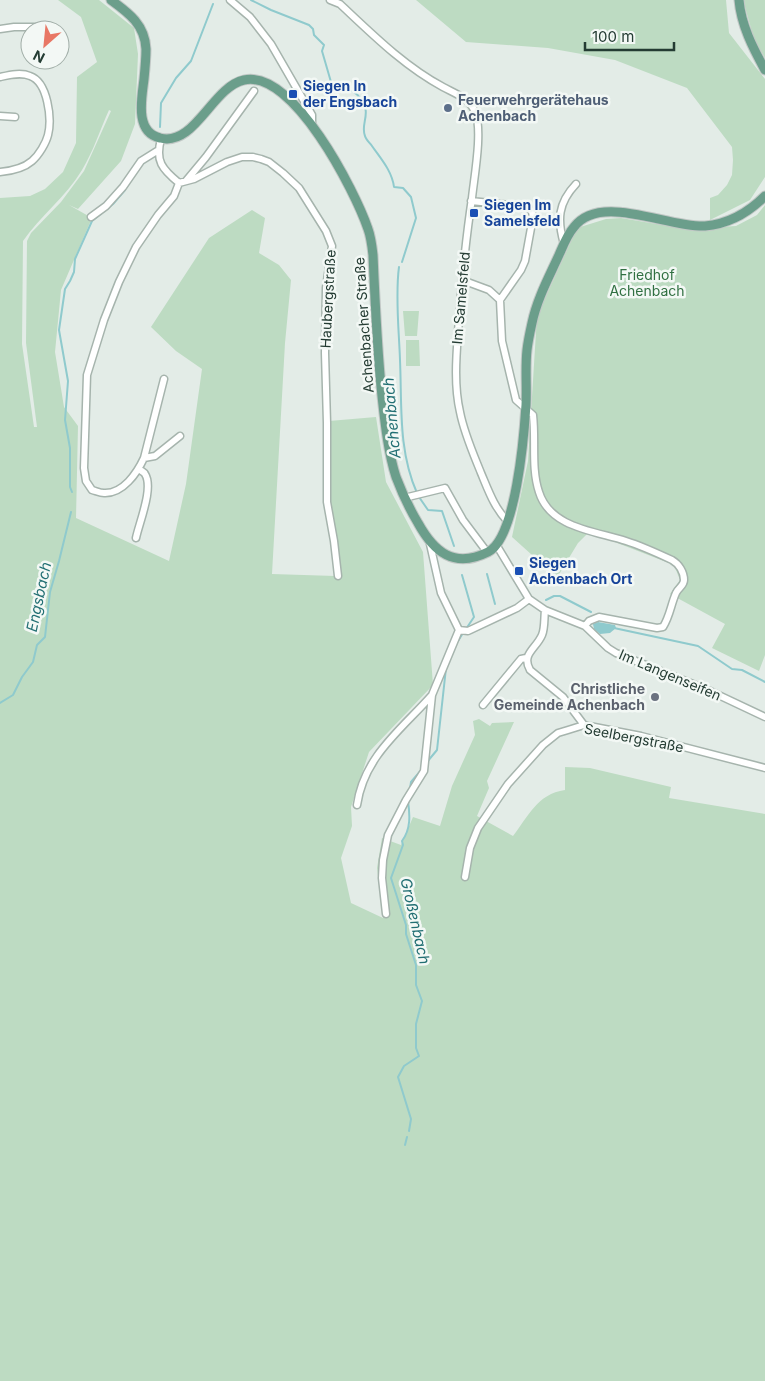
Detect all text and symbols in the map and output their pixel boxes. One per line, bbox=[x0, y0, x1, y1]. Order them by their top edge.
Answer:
north arrow bbox=[20, 20, 70, 70]
scale bar bbox=[585, 20, 674, 52]
text: 100 m bbox=[592, 27, 634, 46]
text: N bbox=[30, 47, 47, 67]
place label: Siegen In der Engsbach bbox=[303, 77, 397, 110]
marker: Siegen In der Engsbach bbox=[287, 88, 299, 100]
place label: Feuerwehrgerätehaus Achenbach bbox=[458, 91, 609, 124]
marker: Feuerwehrgerätehaus Achenbach bbox=[442, 102, 454, 114]
place label: Siegen Im Samelsfeld bbox=[484, 196, 560, 229]
marker: Siegen Im Samelsfeld bbox=[468, 207, 480, 219]
street label: Haubergstraße bbox=[316, 249, 339, 349]
street label: Im Samelsfeld bbox=[448, 251, 473, 345]
street label: Achenbacher Straße bbox=[350, 257, 377, 394]
park label: Friedhof Achenbach bbox=[609, 266, 685, 299]
water label: Achenbach bbox=[378, 377, 405, 460]
place label: Siegen Achenbach Ort bbox=[529, 554, 632, 587]
water label: Engsbach bbox=[22, 560, 55, 634]
marker: Siegen Achenbach Ort bbox=[513, 565, 525, 577]
street label: Im Langenseifen bbox=[617, 645, 724, 704]
place label: Christliche Gemeinde Achenbach bbox=[494, 680, 645, 713]
marker: Christliche Gemeinde Achenbach bbox=[649, 691, 661, 703]
street label: Seelbergstraße bbox=[583, 720, 685, 755]
water label: Großenbach bbox=[396, 876, 435, 966]

